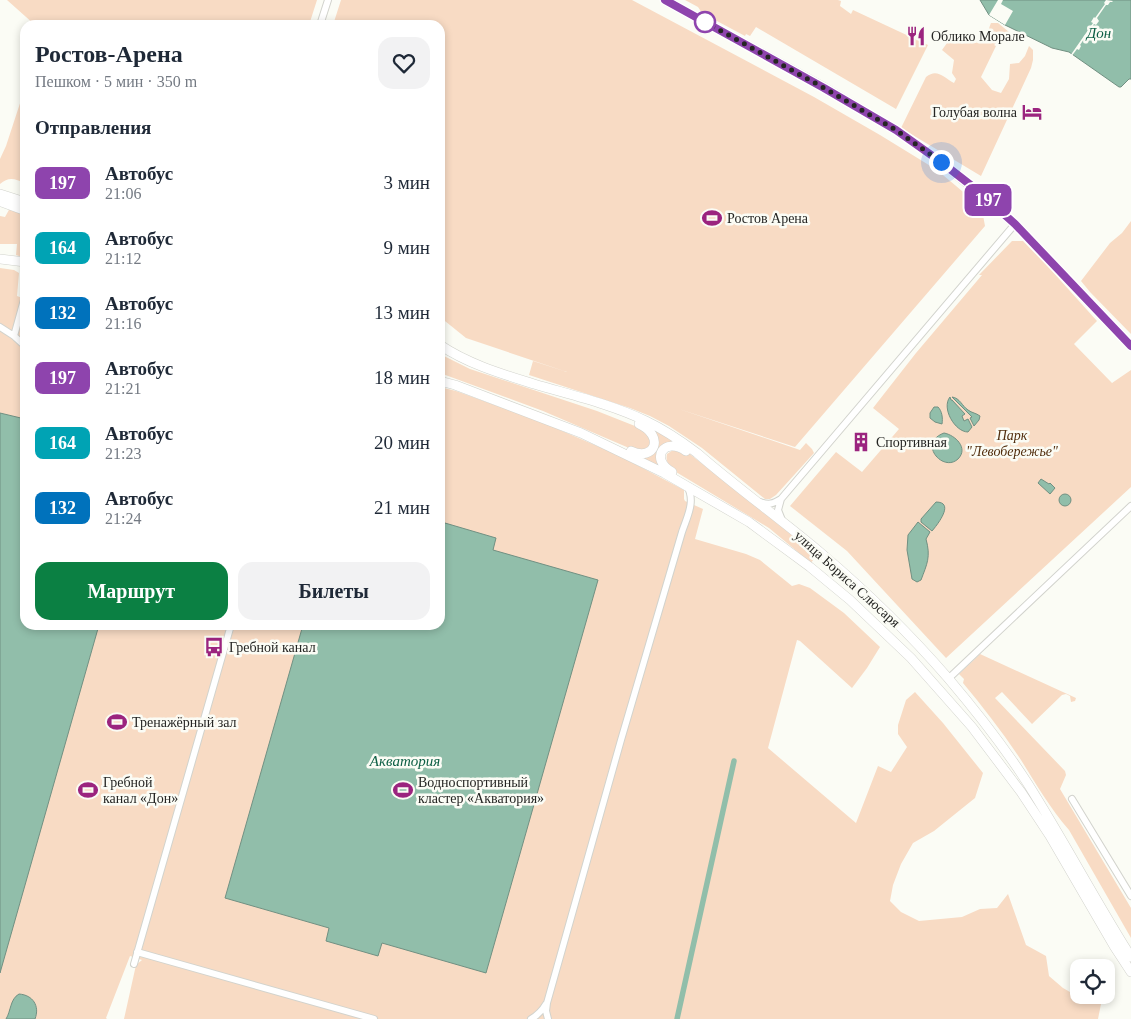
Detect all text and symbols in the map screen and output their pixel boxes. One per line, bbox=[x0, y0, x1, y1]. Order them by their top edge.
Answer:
unlabelled marker bbox=[694, 11, 716, 33]
restaurant icon: Облико Морале bbox=[905, 25, 927, 47]
water label: Дон bbox=[1085, 25, 1111, 41]
place label: Облико Морале bbox=[931, 29, 1025, 44]
button: heart bbox=[378, 37, 430, 89]
text: Ростов-Арена bbox=[35, 41, 183, 67]
text: Пешком · 5 мин · 350 m bbox=[35, 73, 197, 90]
hotel icon: Голубая волна bbox=[1021, 101, 1043, 123]
place label: Голубая волна bbox=[932, 105, 1018, 120]
text: Отправления bbox=[35, 117, 151, 138]
your location bbox=[929, 150, 954, 175]
text: Автобус bbox=[105, 163, 173, 184]
text: 3 мин bbox=[383, 172, 430, 193]
text: 197 bbox=[49, 173, 76, 193]
line badge: 197 bbox=[959, 184, 1017, 216]
text: 21:06 bbox=[105, 185, 141, 202]
text: 197 bbox=[975, 190, 1002, 210]
sports icon: Ростов Арена bbox=[701, 207, 723, 229]
place label: Ростов Арена bbox=[727, 211, 809, 226]
text: Автобус bbox=[105, 228, 173, 249]
text: 9 мин bbox=[383, 237, 430, 258]
text: 164 bbox=[49, 238, 76, 258]
text: 21:12 bbox=[105, 250, 141, 267]
text: Автобус bbox=[105, 293, 173, 314]
text: 13 мин bbox=[374, 302, 430, 323]
text: 132 bbox=[49, 303, 76, 323]
text: 21:16 bbox=[105, 315, 141, 332]
text: Автобус bbox=[105, 358, 173, 379]
text: 18 мин bbox=[374, 367, 430, 388]
text: 197 bbox=[49, 368, 76, 388]
text: 21:21 bbox=[105, 380, 141, 397]
text: Автобус bbox=[105, 423, 173, 444]
park label: Парк "Левобережье" bbox=[966, 428, 1058, 459]
building icon: Спортивная bbox=[850, 431, 872, 453]
text: 20 мин bbox=[374, 432, 430, 453]
text: 164 bbox=[49, 433, 76, 453]
place label: Спортивная bbox=[876, 435, 948, 450]
text: 21:23 bbox=[105, 445, 141, 462]
text: Автобус bbox=[105, 488, 173, 509]
text: 21 мин bbox=[374, 497, 430, 518]
text: 132 bbox=[49, 498, 76, 518]
text: 21:24 bbox=[105, 510, 141, 527]
street label: улица Бориса Слюсаря bbox=[791, 528, 903, 631]
button: Маршрут bbox=[35, 562, 228, 620]
button: Билеты bbox=[238, 562, 430, 620]
bus stop icon: Гребной канал bbox=[203, 636, 225, 658]
place label: Гребной канал bbox=[229, 640, 316, 655]
sports icon: Тренажёрный зал bbox=[106, 711, 128, 733]
place label: Тренажёрный зал bbox=[132, 715, 237, 730]
water label: Акватория bbox=[369, 753, 440, 769]
place label: Гребной канал «Дон» bbox=[103, 775, 178, 806]
place label: Водноспортивный кластер «Акватория» bbox=[418, 775, 544, 806]
sports icon: Гребной канал «Дон» bbox=[77, 779, 99, 801]
sports icon: Водноспортивный кластер «Акватория» bbox=[392, 779, 414, 801]
map controls bbox=[1070, 959, 1115, 1004]
button: locate bbox=[1070, 959, 1115, 1004]

